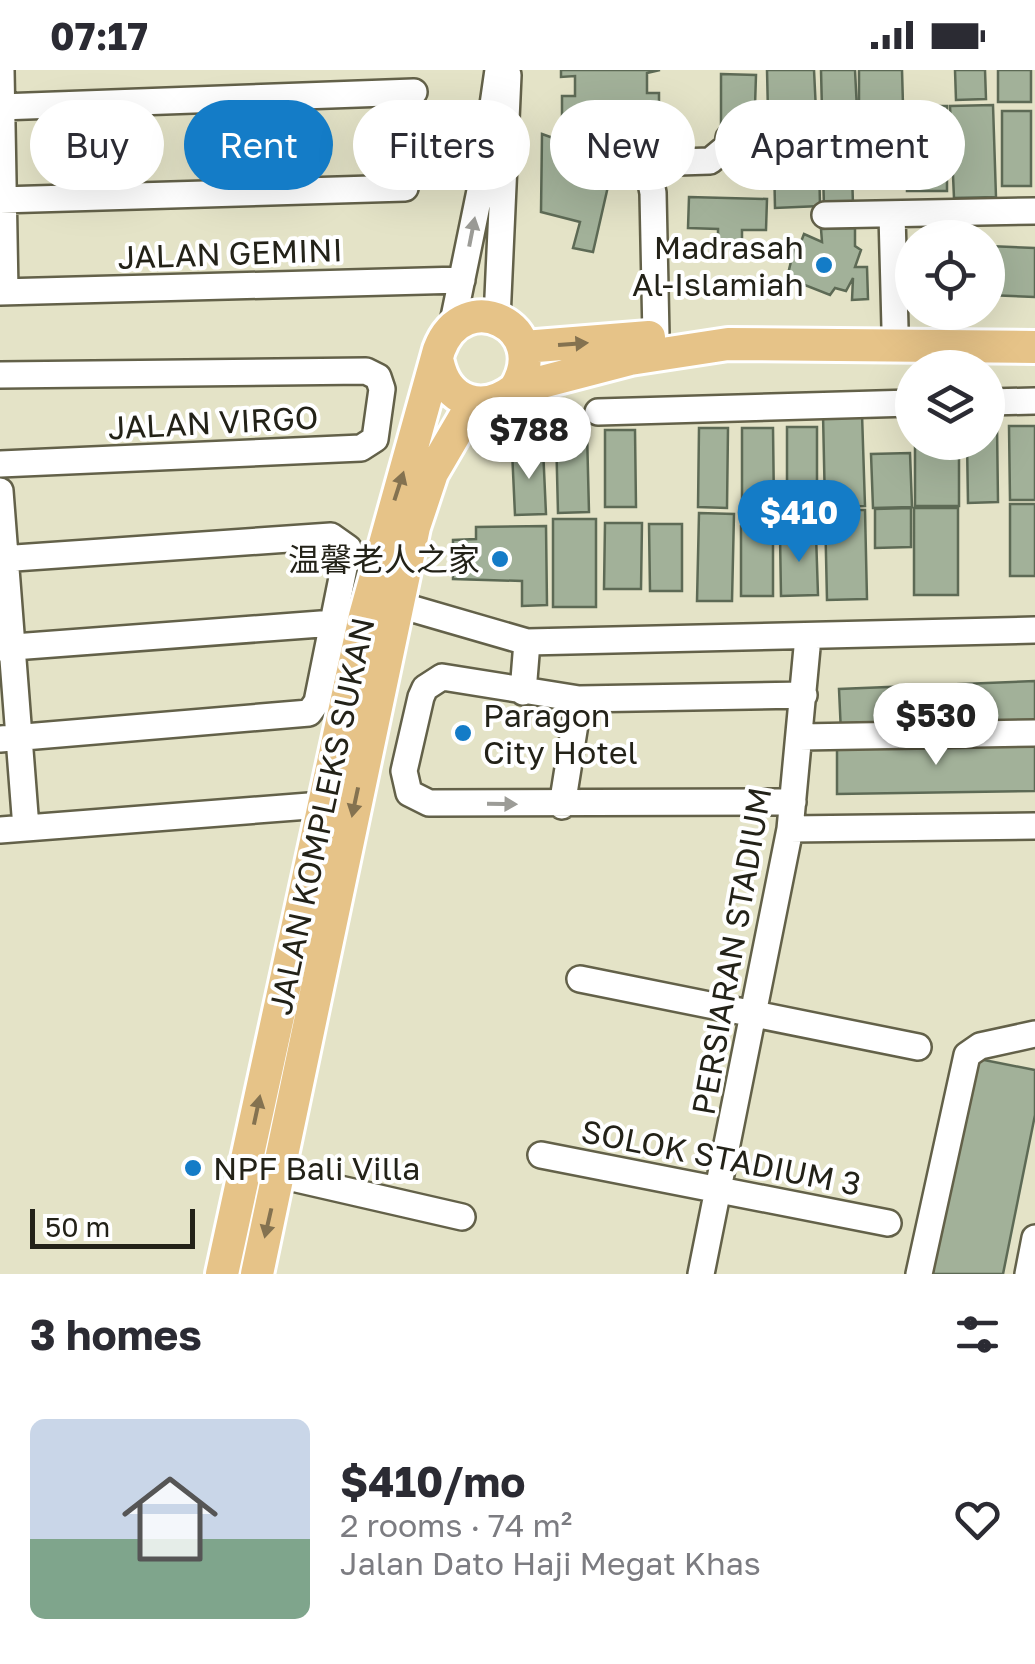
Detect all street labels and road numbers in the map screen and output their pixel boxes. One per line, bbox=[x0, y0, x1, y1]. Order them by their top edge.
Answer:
street label: JALAN GEMINI bbox=[117, 230, 343, 276]
street label: JALAN VIRGO bbox=[107, 398, 319, 446]
street label: JALAN KOMPLEKS SUKAN bbox=[260, 614, 382, 1018]
street label: PERSIARAN STADIUM bbox=[683, 784, 779, 1118]
street label: SOLOK STADIUM 3 bbox=[578, 1111, 864, 1203]

